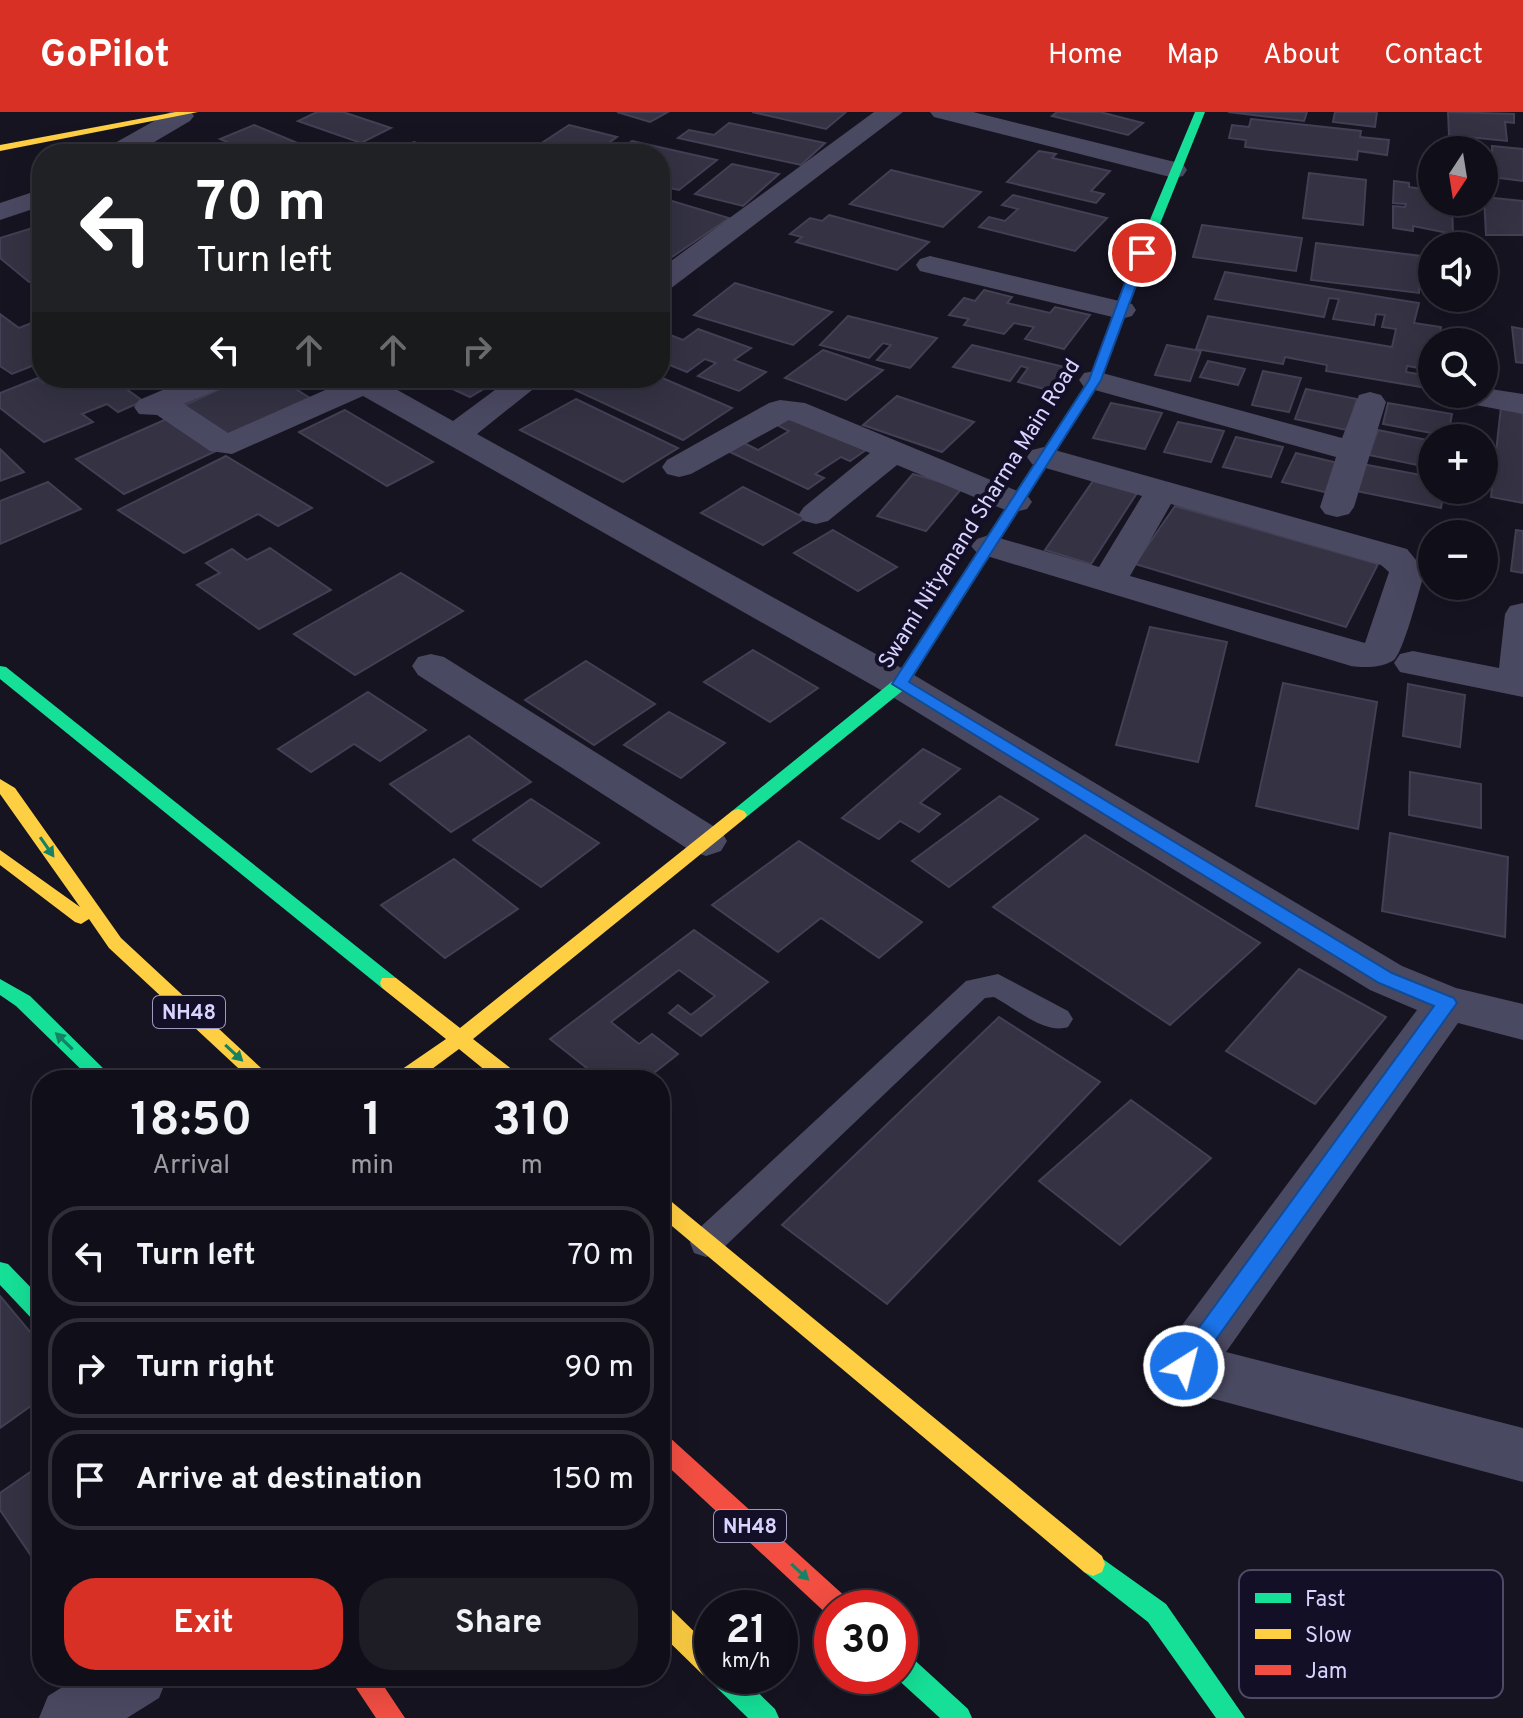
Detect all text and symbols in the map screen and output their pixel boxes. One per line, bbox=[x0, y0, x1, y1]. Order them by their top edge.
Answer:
text: GoPilot bbox=[40, 32, 170, 81]
text: Home bbox=[1048, 38, 1122, 74]
text: Map bbox=[1166, 38, 1219, 74]
text: About bbox=[1263, 38, 1340, 74]
text: Contact bbox=[1384, 38, 1483, 74]
north arrow bbox=[1418, 136, 1498, 216]
map controls bbox=[1418, 136, 1498, 600]
text: 70 m bbox=[196, 170, 326, 240]
icon: left bbox=[64, 176, 168, 280]
pin bbox=[1108, 219, 1176, 287]
icon: arrive bbox=[1120, 231, 1164, 275]
button: sound bbox=[1418, 232, 1498, 312]
text: Turn left bbox=[196, 239, 333, 285]
icon: left bbox=[203, 328, 247, 372]
icon: ahead bbox=[287, 328, 331, 372]
icon: ahead bbox=[371, 328, 415, 372]
icon: right bbox=[455, 328, 499, 372]
button: search bbox=[1418, 328, 1498, 408]
street label: Swami Nityanand Sharma Main Road bbox=[873, 354, 1087, 674]
button: + bbox=[1418, 424, 1498, 504]
button: − bbox=[1418, 520, 1498, 600]
one-way arrow bbox=[39, 836, 54, 857]
road number: NH48 bbox=[153, 996, 225, 1028]
one-way arrow bbox=[55, 1032, 74, 1050]
one-way arrow bbox=[224, 1043, 243, 1061]
text: 18:50 bbox=[130, 1092, 252, 1152]
text: 1 bbox=[363, 1092, 382, 1152]
text: 310 bbox=[492, 1092, 572, 1152]
text: Arrival bbox=[153, 1150, 230, 1183]
text: min bbox=[351, 1150, 394, 1183]
text: m bbox=[521, 1150, 543, 1183]
icon: left bbox=[68, 1234, 112, 1278]
text: Turn left bbox=[136, 1238, 256, 1275]
text: 70 m bbox=[568, 1238, 634, 1275]
position arrow bbox=[1142, 1324, 1226, 1408]
icon: right bbox=[68, 1346, 112, 1390]
text: Turn right bbox=[136, 1350, 274, 1387]
text: 90 m bbox=[565, 1350, 634, 1387]
icon: arrive bbox=[68, 1458, 112, 1502]
text: Arrive at destination bbox=[136, 1462, 422, 1499]
text: 150 m bbox=[553, 1462, 634, 1499]
road number: NH48 bbox=[714, 1510, 786, 1542]
one-way arrow bbox=[790, 1563, 810, 1581]
legend bbox=[1239, 1570, 1503, 1698]
button: Exit bbox=[64, 1578, 343, 1670]
button: Share bbox=[359, 1578, 638, 1670]
text: Fast bbox=[1305, 1587, 1346, 1614]
speed limit sign: 30 bbox=[814, 1590, 918, 1694]
text: 21 bbox=[726, 1607, 766, 1657]
text: Slow bbox=[1305, 1623, 1352, 1650]
text: km/h bbox=[722, 1649, 770, 1675]
text: Jam bbox=[1305, 1659, 1348, 1686]

